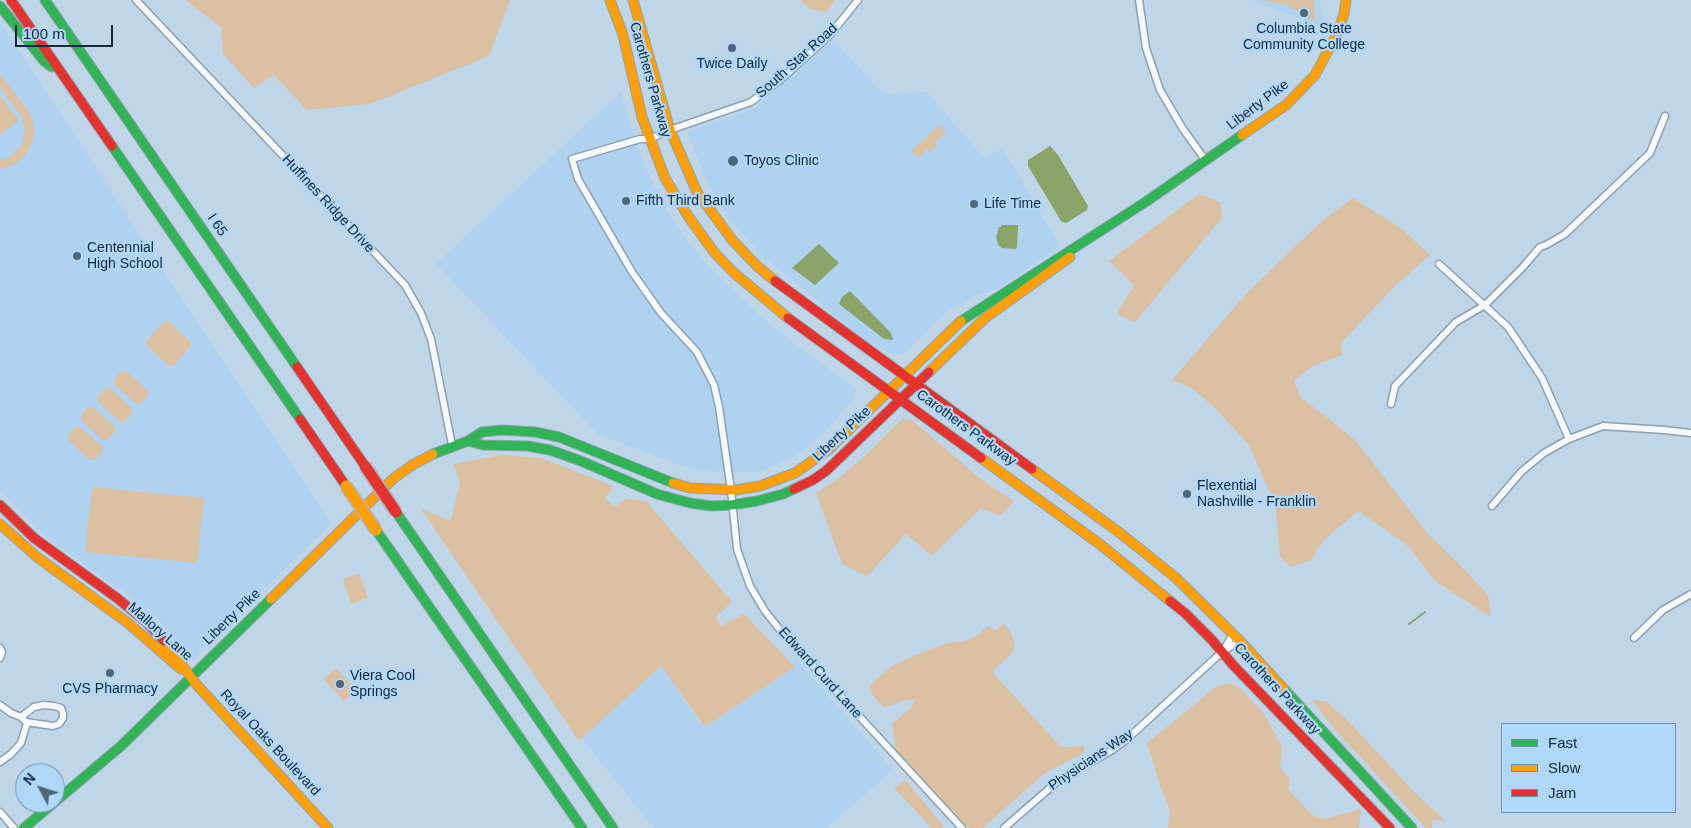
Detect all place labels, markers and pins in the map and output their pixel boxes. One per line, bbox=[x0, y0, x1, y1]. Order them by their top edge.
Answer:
marker: Columbia State Community College bbox=[1298, 7, 1310, 19]
place label: Columbia State Community College bbox=[1243, 21, 1365, 54]
marker: Twice Daily bbox=[726, 42, 738, 54]
place label: Twice Daily bbox=[697, 56, 767, 72]
place label: Toyos Clinic bbox=[744, 153, 819, 169]
marker: Toyos Clinic bbox=[726, 154, 740, 168]
place label: Fifth Third Bank bbox=[636, 193, 735, 209]
marker: Fifth Third Bank bbox=[620, 195, 632, 207]
place label: Life Time bbox=[984, 196, 1041, 212]
marker: Life Time bbox=[968, 198, 980, 210]
place label: Centennial High School bbox=[87, 240, 162, 272]
marker: Centennial High School bbox=[71, 250, 83, 262]
place label: Flexential Nashville - Franklin bbox=[1197, 478, 1316, 511]
marker: Flexential Nashville - Franklin bbox=[1181, 488, 1193, 500]
marker: CVS Pharmacy bbox=[104, 667, 116, 679]
place label: Viera Cool Springs bbox=[350, 668, 415, 700]
marker: Viera Cool Springs bbox=[334, 678, 346, 690]
place label: CVS Pharmacy bbox=[62, 681, 158, 697]

